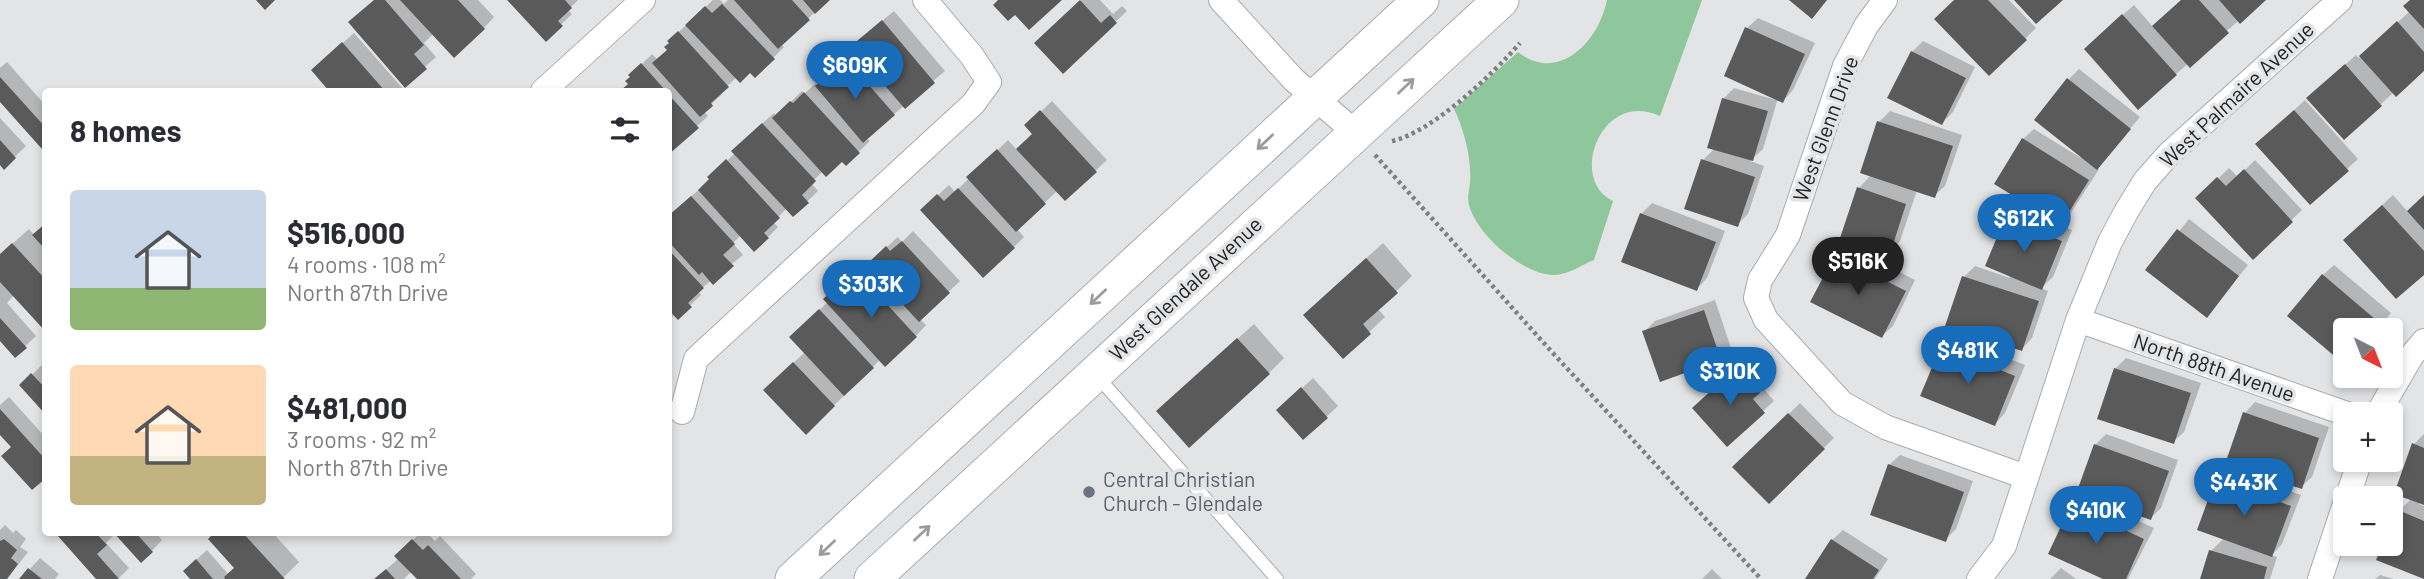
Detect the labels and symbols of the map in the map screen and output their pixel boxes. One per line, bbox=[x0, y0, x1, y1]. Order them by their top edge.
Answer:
street label: West Palmaire Avenue bbox=[2154, 16, 2318, 172]
pin: $609K bbox=[806, 42, 904, 101]
street label: West Glenn Drive bbox=[1787, 52, 1862, 205]
one-way arrow bbox=[1397, 78, 1414, 95]
one-way arrow bbox=[1256, 134, 1274, 150]
pin: $612K bbox=[1975, 194, 2073, 254]
street label: West Glendale Avenue bbox=[1103, 211, 1266, 365]
pin: $516K bbox=[1809, 238, 1907, 297]
pin: $303K bbox=[822, 260, 920, 320]
one-way arrow bbox=[1090, 288, 1107, 305]
north arrow bbox=[2333, 318, 2403, 388]
pin: $481K bbox=[1919, 326, 2017, 386]
street label: North 88th Avenue bbox=[2131, 327, 2298, 406]
pin: $310K bbox=[1681, 348, 1779, 407]
pin: $443K bbox=[2195, 458, 2293, 518]
place label: Central Christian Church - Glendale bbox=[1103, 466, 1263, 515]
marker: Central Christian Church - Glendale bbox=[1081, 484, 1097, 500]
pin: $410K bbox=[2047, 486, 2145, 546]
one-way arrow bbox=[913, 524, 930, 541]
one-way arrow bbox=[818, 540, 836, 556]

